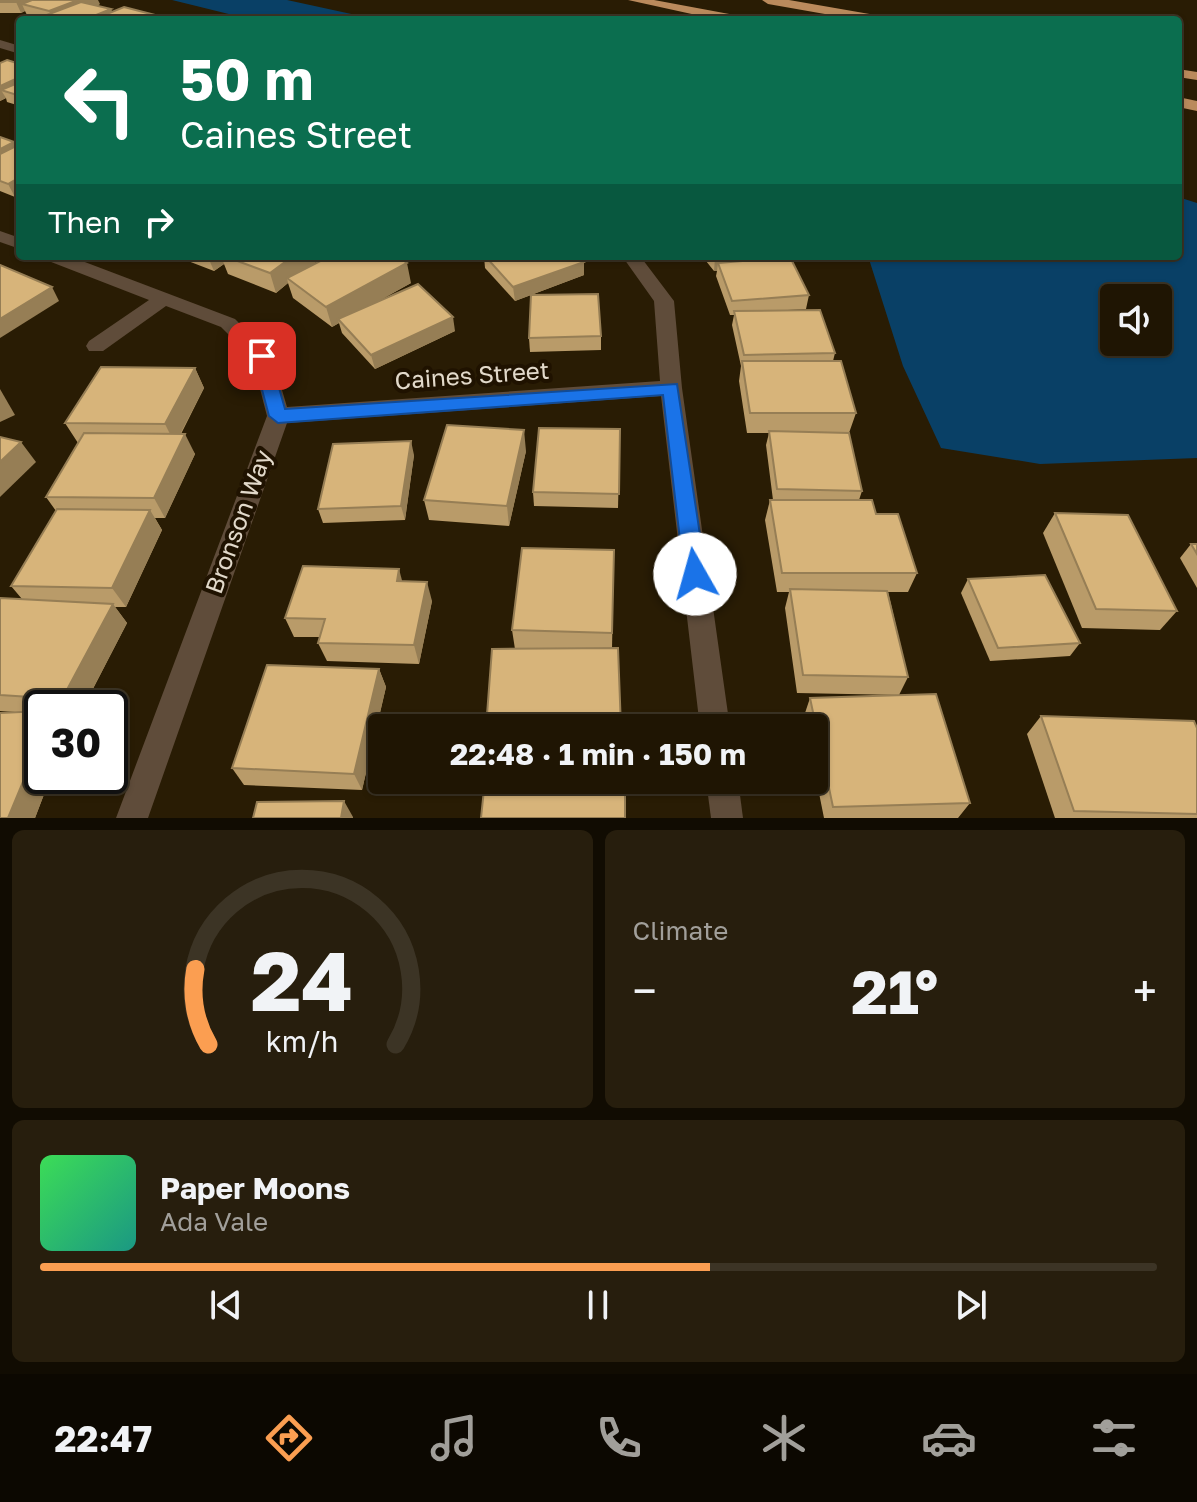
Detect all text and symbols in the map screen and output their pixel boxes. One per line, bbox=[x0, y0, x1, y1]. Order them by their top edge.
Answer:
text: 50 m bbox=[180, 45, 314, 112]
icon: left bbox=[48, 48, 152, 152]
text: Caines Street bbox=[180, 113, 412, 156]
icon: right bbox=[137, 200, 181, 244]
text: Then bbox=[48, 204, 121, 240]
map controls bbox=[1100, 284, 1172, 356]
button: sound bbox=[1100, 284, 1172, 356]
pin bbox=[228, 322, 296, 390]
icon: arrive bbox=[240, 334, 284, 378]
street label: Caines Street bbox=[394, 355, 550, 394]
street label: Bronson Way bbox=[198, 446, 277, 597]
position arrow bbox=[653, 532, 737, 616]
speed limit sign: 30 bbox=[24, 690, 128, 794]
text: 22:48 · 1 min · 150 m bbox=[450, 736, 746, 772]
text: Climate bbox=[633, 915, 728, 946]
text: 24 bbox=[251, 929, 354, 1029]
text: 21° bbox=[851, 955, 938, 1027]
text: − bbox=[633, 964, 657, 1017]
text: + bbox=[1133, 964, 1157, 1017]
text: km/h bbox=[266, 1024, 339, 1058]
text: Paper Moons bbox=[160, 1170, 350, 1206]
text: Ada Vale bbox=[160, 1206, 268, 1237]
icon: previous bbox=[204, 1283, 248, 1327]
icon: pause bbox=[576, 1283, 620, 1327]
icon: next bbox=[949, 1283, 993, 1327]
icon: directions bbox=[261, 1410, 317, 1466]
icon: music bbox=[426, 1410, 482, 1466]
icon: phone bbox=[591, 1410, 647, 1466]
icon: climate bbox=[756, 1410, 812, 1466]
icon: car bbox=[921, 1410, 977, 1466]
icon: filters bbox=[1086, 1410, 1142, 1466]
text: 22:47 bbox=[55, 1417, 152, 1460]

